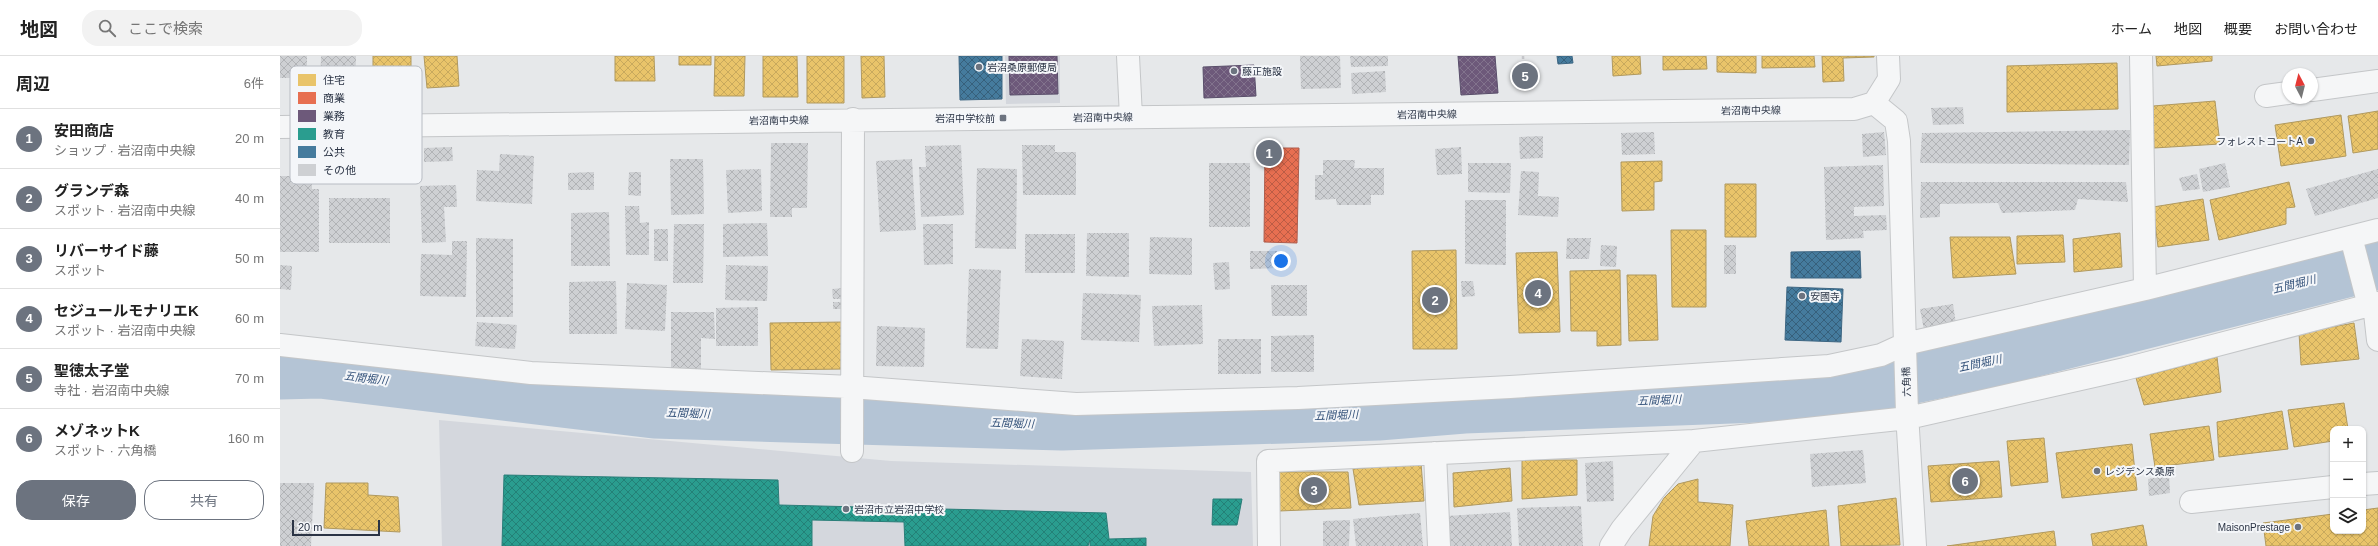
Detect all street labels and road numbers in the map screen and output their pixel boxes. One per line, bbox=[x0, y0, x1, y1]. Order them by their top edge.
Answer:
street label: 岩沼南中央線 bbox=[1721, 104, 1781, 117]
street label: 岩沼南中央線 bbox=[1397, 108, 1457, 121]
street label: 岩沼南中央線 bbox=[1073, 111, 1133, 124]
street label: 岩沼南中央線 bbox=[749, 114, 809, 127]
street label: 六角橋 bbox=[1900, 367, 1913, 397]

